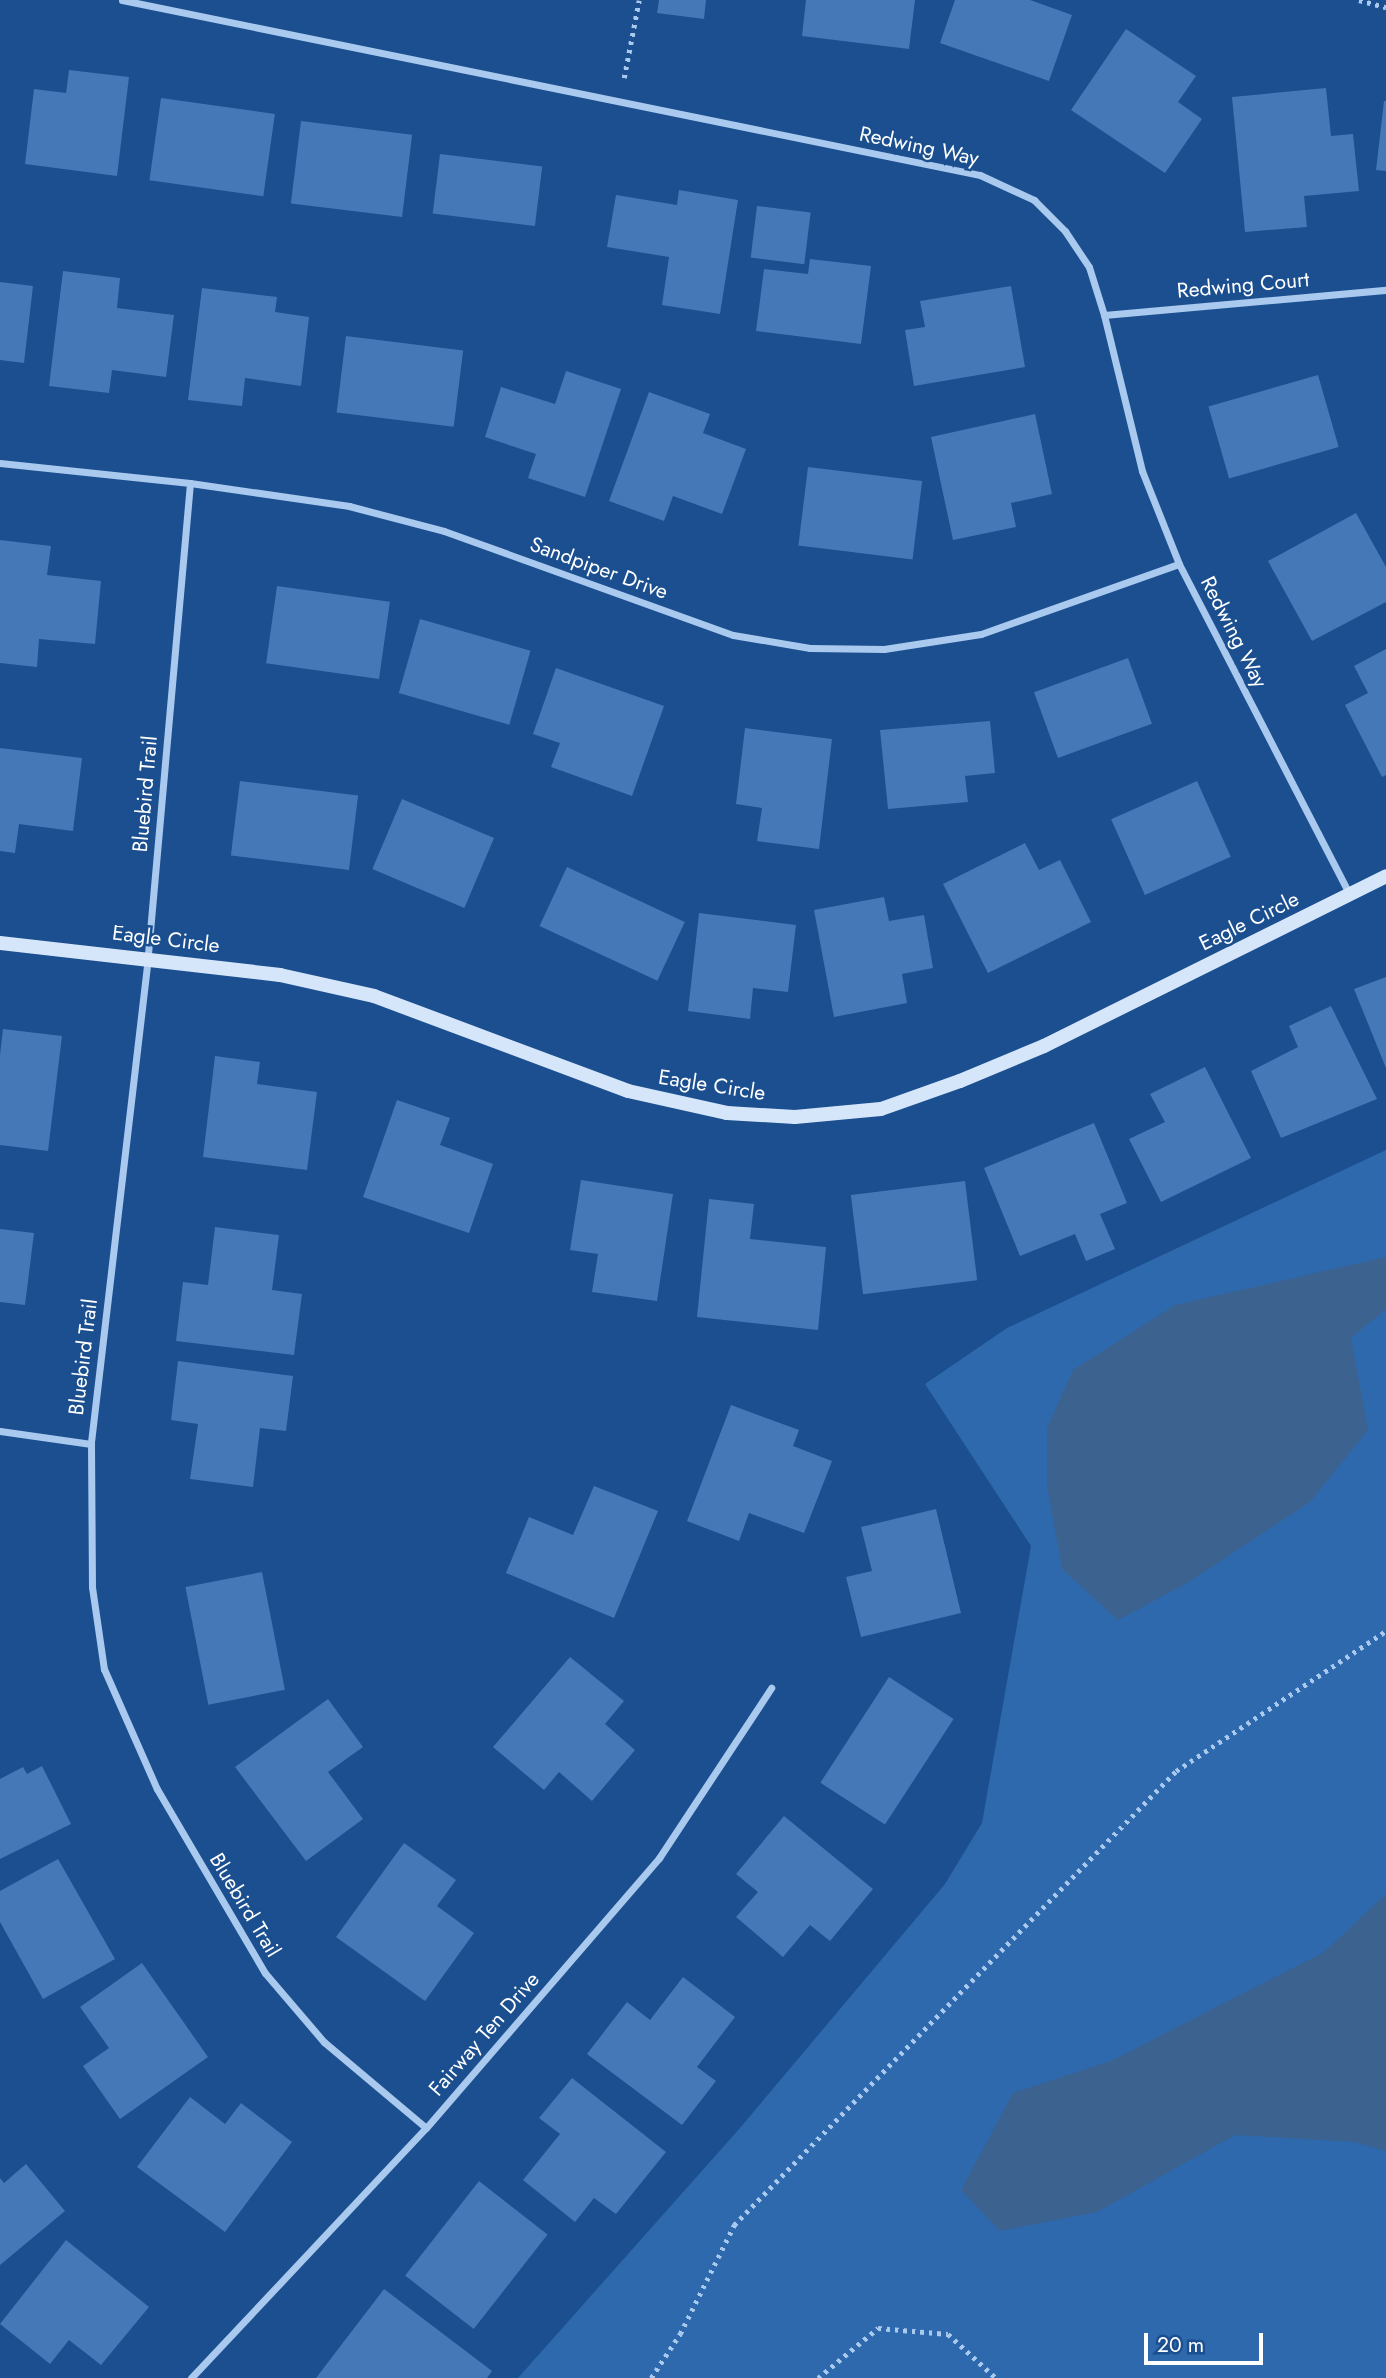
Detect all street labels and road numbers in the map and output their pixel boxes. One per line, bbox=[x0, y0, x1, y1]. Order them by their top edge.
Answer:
street label: Redwing Way bbox=[857, 121, 981, 171]
street label: Redwing Court bbox=[1176, 267, 1310, 303]
street label: Sandpiper Drive bbox=[527, 531, 671, 605]
street label: Redwing Way bbox=[1195, 572, 1273, 692]
street label: Bluebird Trail bbox=[127, 735, 163, 853]
street label: Eagle Circle bbox=[1195, 886, 1303, 956]
street label: Eagle Circle bbox=[111, 920, 221, 958]
street label: Eagle Circle bbox=[657, 1064, 767, 1106]
street label: Bluebird Trail bbox=[63, 1297, 103, 1417]
street label: Bluebird Trail bbox=[204, 1848, 286, 1962]
street label: Fairway Ten Drive bbox=[423, 1967, 545, 2101]

